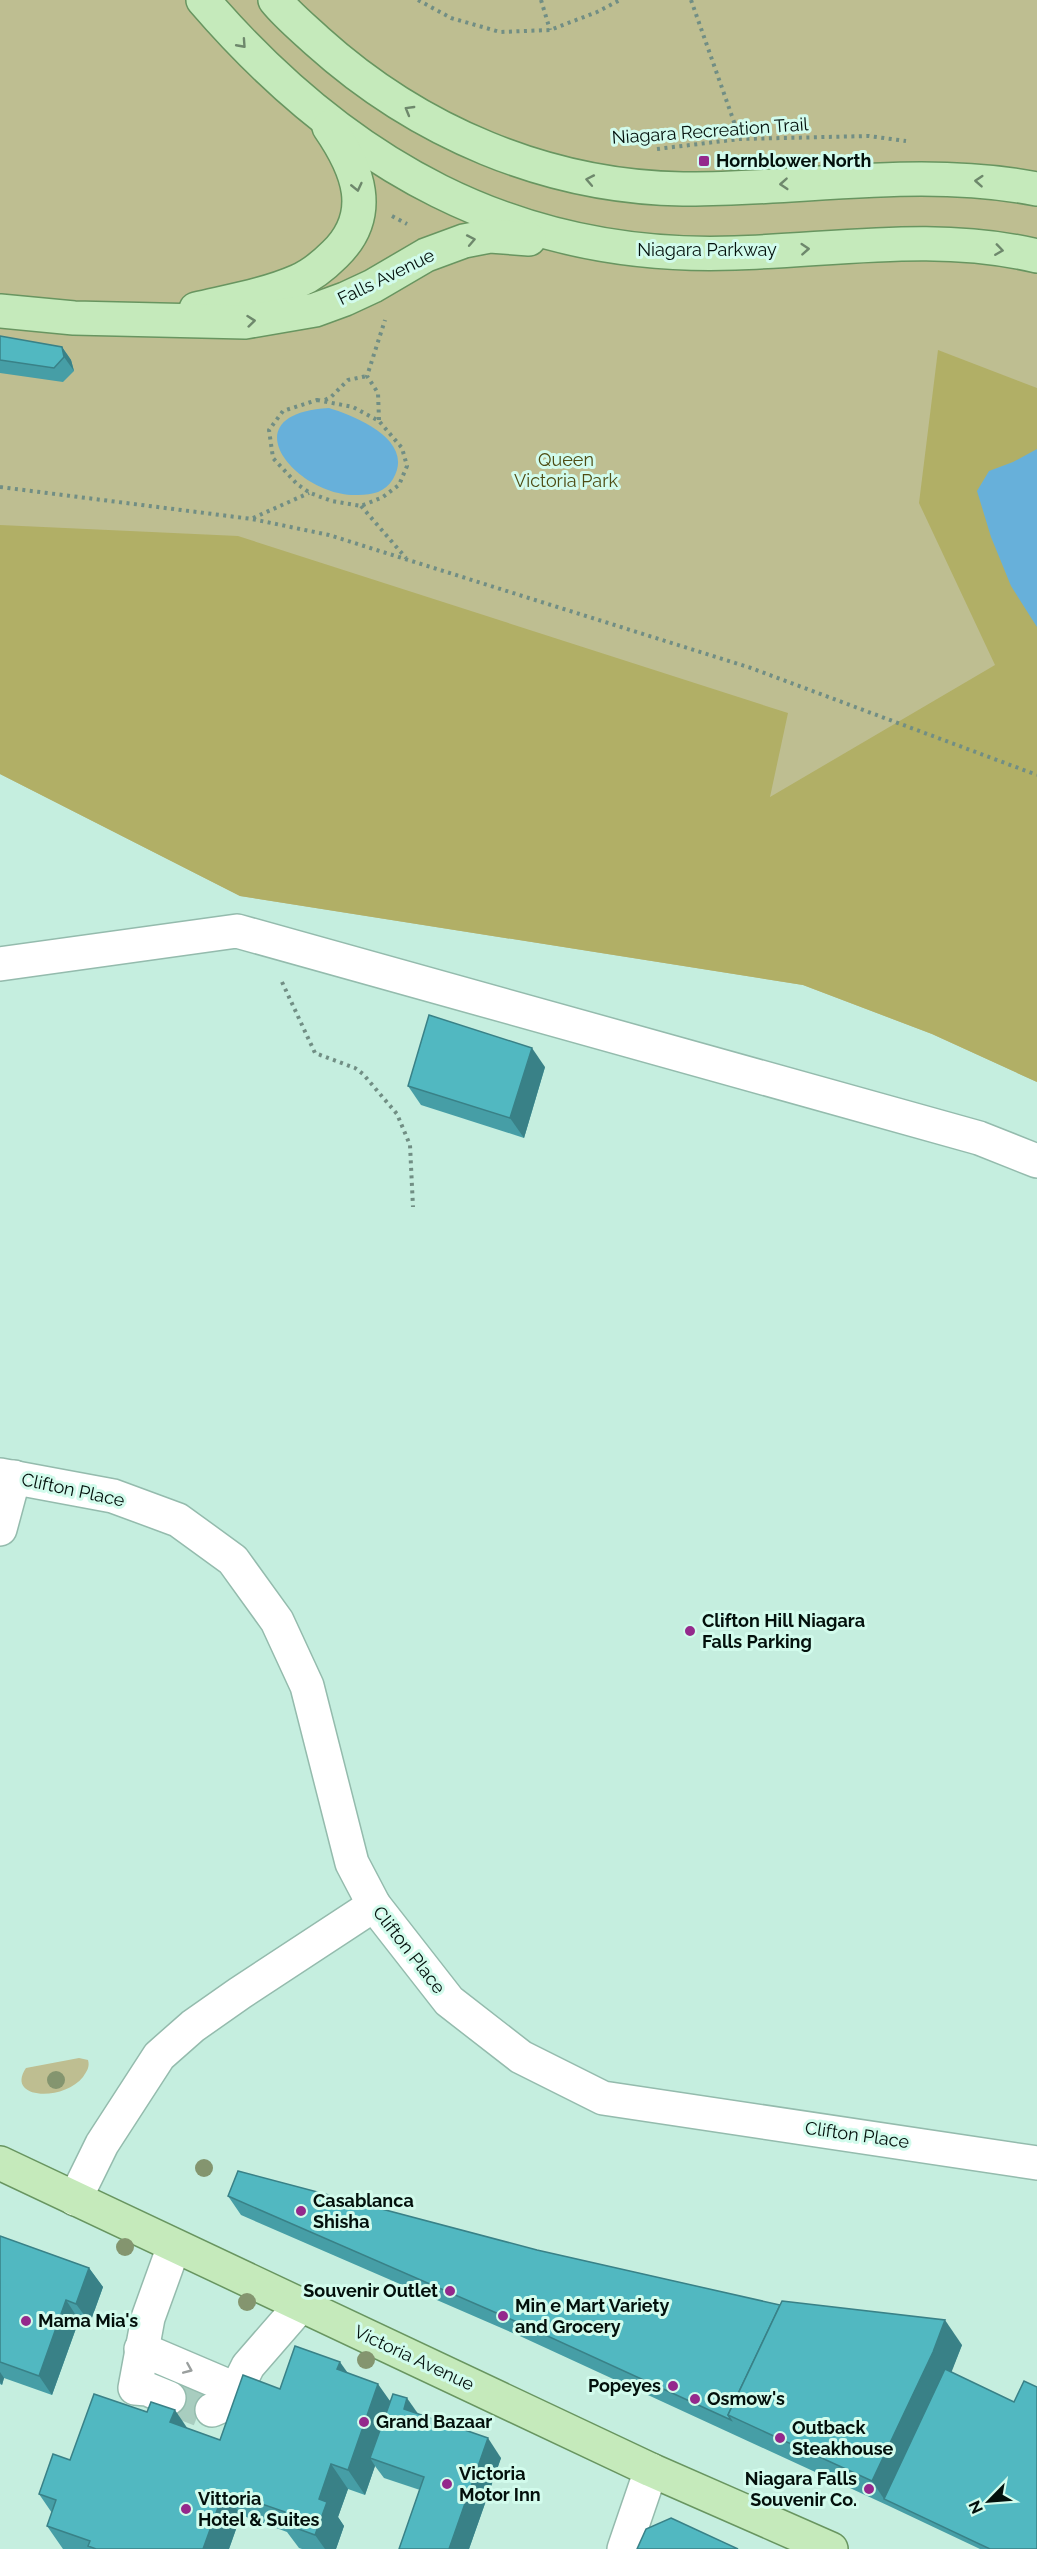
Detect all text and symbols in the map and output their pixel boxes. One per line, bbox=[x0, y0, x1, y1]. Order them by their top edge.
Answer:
one-way arrow bbox=[235, 37, 246, 48]
one-way arrow bbox=[405, 106, 415, 117]
street label: Niagara Recreation Trail bbox=[611, 113, 809, 148]
place label: Hornblower North bbox=[716, 150, 871, 171]
marker: Hornblower North bbox=[697, 154, 711, 168]
one-way arrow bbox=[585, 174, 595, 187]
one-way arrow bbox=[975, 175, 984, 188]
one-way arrow bbox=[780, 178, 789, 191]
one-way arrow bbox=[350, 182, 363, 192]
one-way arrow bbox=[466, 234, 476, 247]
street label: Niagara Parkway bbox=[637, 239, 777, 260]
one-way arrow bbox=[800, 242, 809, 255]
one-way arrow bbox=[995, 243, 1004, 255]
street label: Falls Avenue bbox=[334, 244, 438, 309]
one-way arrow bbox=[246, 315, 256, 328]
park label: Queen Victoria Park bbox=[514, 449, 618, 491]
street label: Clifton Place bbox=[20, 1468, 127, 1511]
place label: Clifton Hill Niagara Falls Parking bbox=[702, 1610, 865, 1652]
marker: Clifton Hill Niagara Falls Parking bbox=[683, 1624, 697, 1638]
street label: Clifton Place bbox=[369, 1902, 450, 1998]
street label: Clifton Place bbox=[804, 2117, 911, 2152]
place label: Casablanca Shisha bbox=[313, 2190, 414, 2232]
marker: Casablanca Shisha bbox=[294, 2204, 308, 2218]
place label: Souvenir Outlet bbox=[303, 2280, 438, 2301]
marker: Souvenir Outlet bbox=[443, 2284, 457, 2298]
place label: Min e Mart Variety and Grocery bbox=[515, 2295, 669, 2337]
marker: Min e Mart Variety and Grocery bbox=[496, 2309, 510, 2323]
place label: Mama Mia's bbox=[38, 2310, 138, 2331]
marker: Mama Mia's bbox=[19, 2314, 33, 2328]
street label: Victoria Avenue bbox=[351, 2321, 478, 2395]
one-way arrow bbox=[182, 2362, 193, 2374]
place label: Popeyes bbox=[588, 2375, 661, 2396]
marker: Popeyes bbox=[666, 2379, 680, 2393]
place label: Osmow's bbox=[707, 2388, 785, 2409]
marker: Osmow's bbox=[688, 2392, 702, 2406]
place label: Grand Bazaar bbox=[376, 2411, 492, 2432]
marker: Grand Bazaar bbox=[357, 2415, 371, 2429]
place label: Outback Steakhouse bbox=[792, 2417, 894, 2459]
marker: Outback Steakhouse bbox=[773, 2431, 787, 2445]
place label: Victoria Motor Inn bbox=[459, 2463, 541, 2505]
place label: Niagara Falls Souvenir Co. bbox=[745, 2468, 857, 2510]
north arrow bbox=[959, 2471, 1019, 2531]
marker: Victoria Motor Inn bbox=[440, 2477, 454, 2491]
marker: Niagara Falls Souvenir Co. bbox=[862, 2482, 876, 2496]
place label: Vittoria Hotel & Suites bbox=[198, 2488, 320, 2530]
text: N bbox=[965, 2498, 987, 2517]
marker: Vittoria Hotel & Suites bbox=[179, 2502, 193, 2516]

